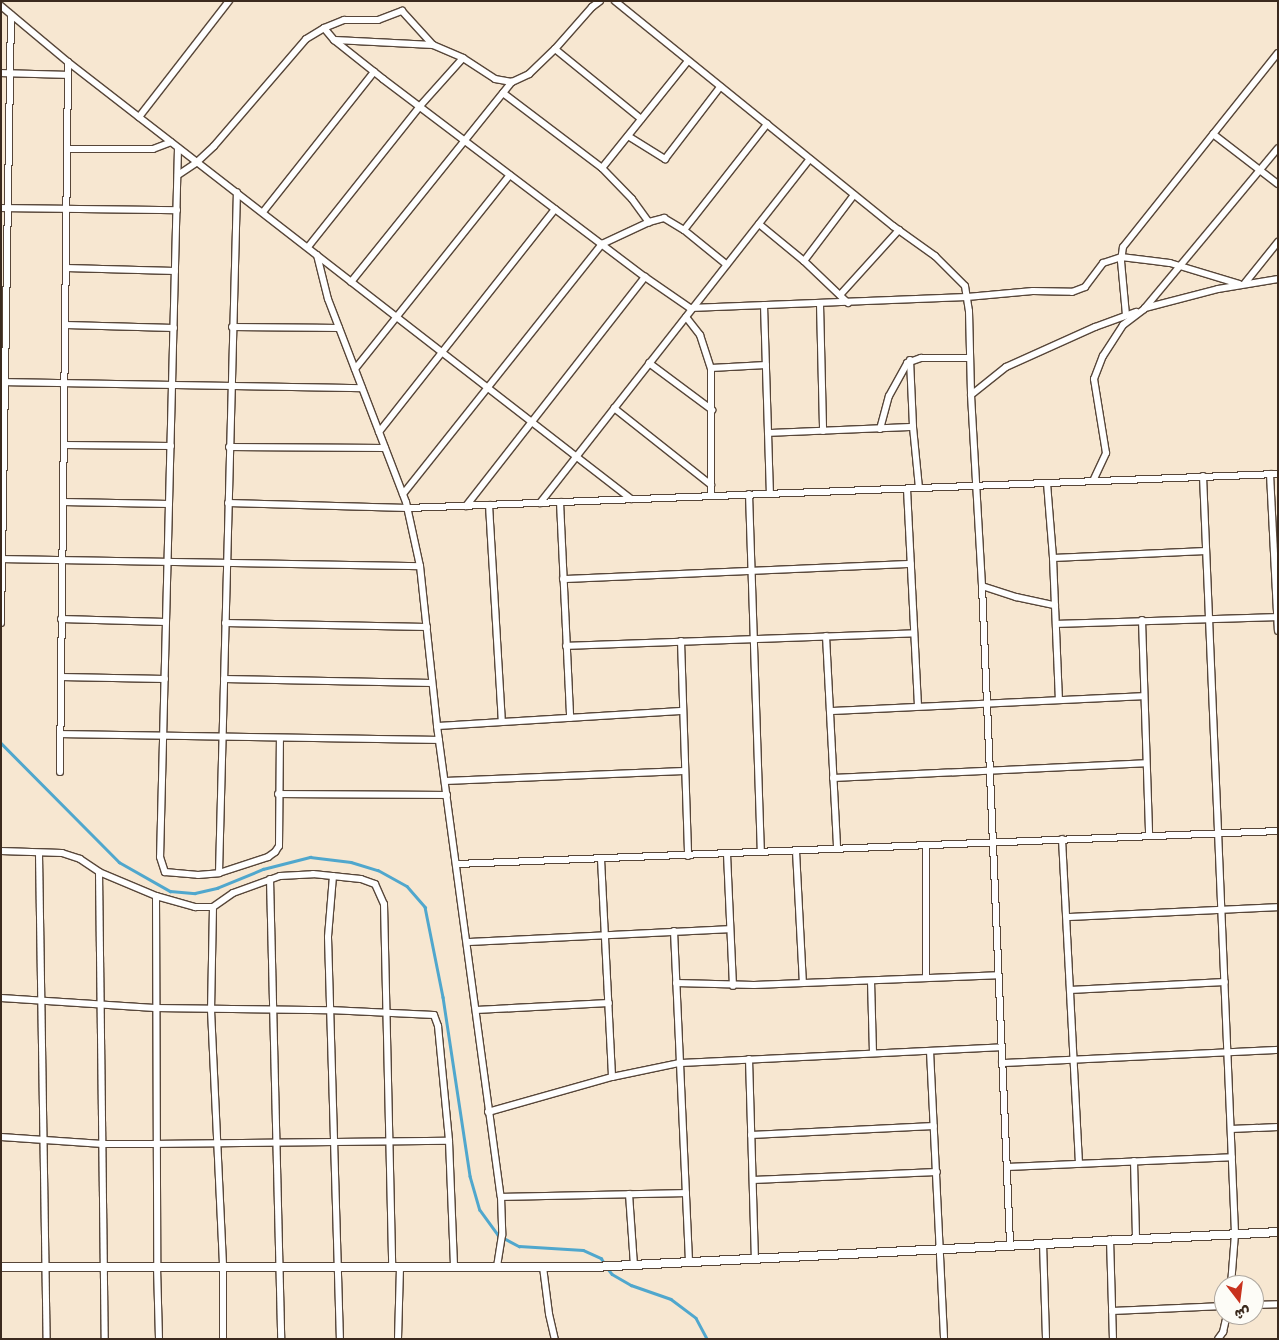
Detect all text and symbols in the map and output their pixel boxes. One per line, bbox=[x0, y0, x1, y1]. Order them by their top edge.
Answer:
north arrow bbox=[1214, 1275, 1264, 1325]
text: ش bbox=[1233, 1303, 1252, 1324]

